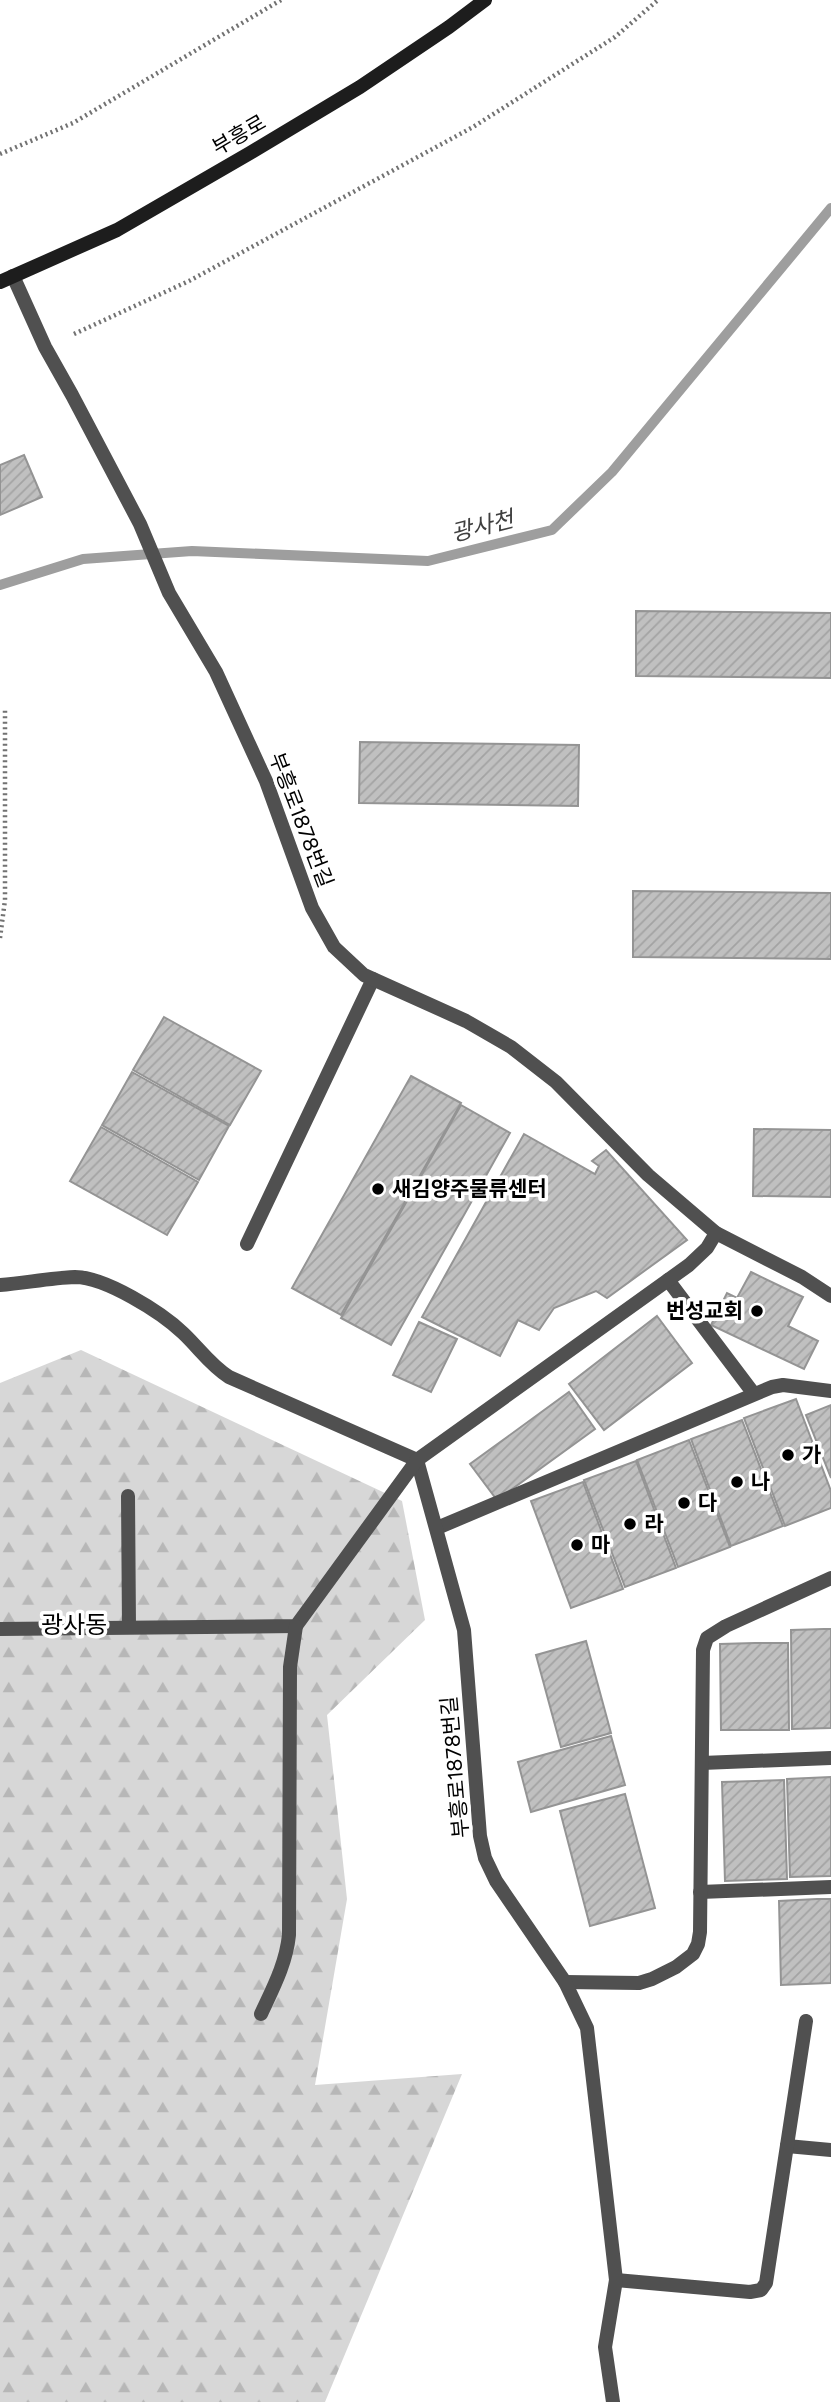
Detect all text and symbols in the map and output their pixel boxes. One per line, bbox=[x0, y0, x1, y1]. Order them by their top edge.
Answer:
street label: 부흥로 bbox=[207, 109, 270, 160]
water label: 광사천 bbox=[448, 504, 519, 547]
street label: 부흥로1878번길 bbox=[264, 749, 339, 891]
place label: 새김양주물류센터 bbox=[392, 1176, 547, 1201]
marker: 새김양주물류센터 bbox=[370, 1181, 386, 1197]
place label: 번성교회 bbox=[666, 1298, 743, 1323]
marker: 번성교회 bbox=[749, 1303, 765, 1319]
place label: 가 bbox=[802, 1442, 821, 1467]
marker: 가 bbox=[780, 1447, 796, 1463]
place label: 나 bbox=[751, 1469, 770, 1494]
marker: 나 bbox=[729, 1474, 745, 1490]
place label: 다 bbox=[698, 1490, 717, 1515]
marker: 다 bbox=[676, 1495, 692, 1511]
place label: 라 bbox=[644, 1511, 664, 1536]
marker: 라 bbox=[622, 1516, 638, 1532]
place label: 마 bbox=[591, 1532, 610, 1557]
marker: 마 bbox=[569, 1537, 585, 1553]
district label: 광사동 bbox=[41, 1610, 107, 1639]
street label: 부흥로1878번길 bbox=[436, 1695, 473, 1839]

